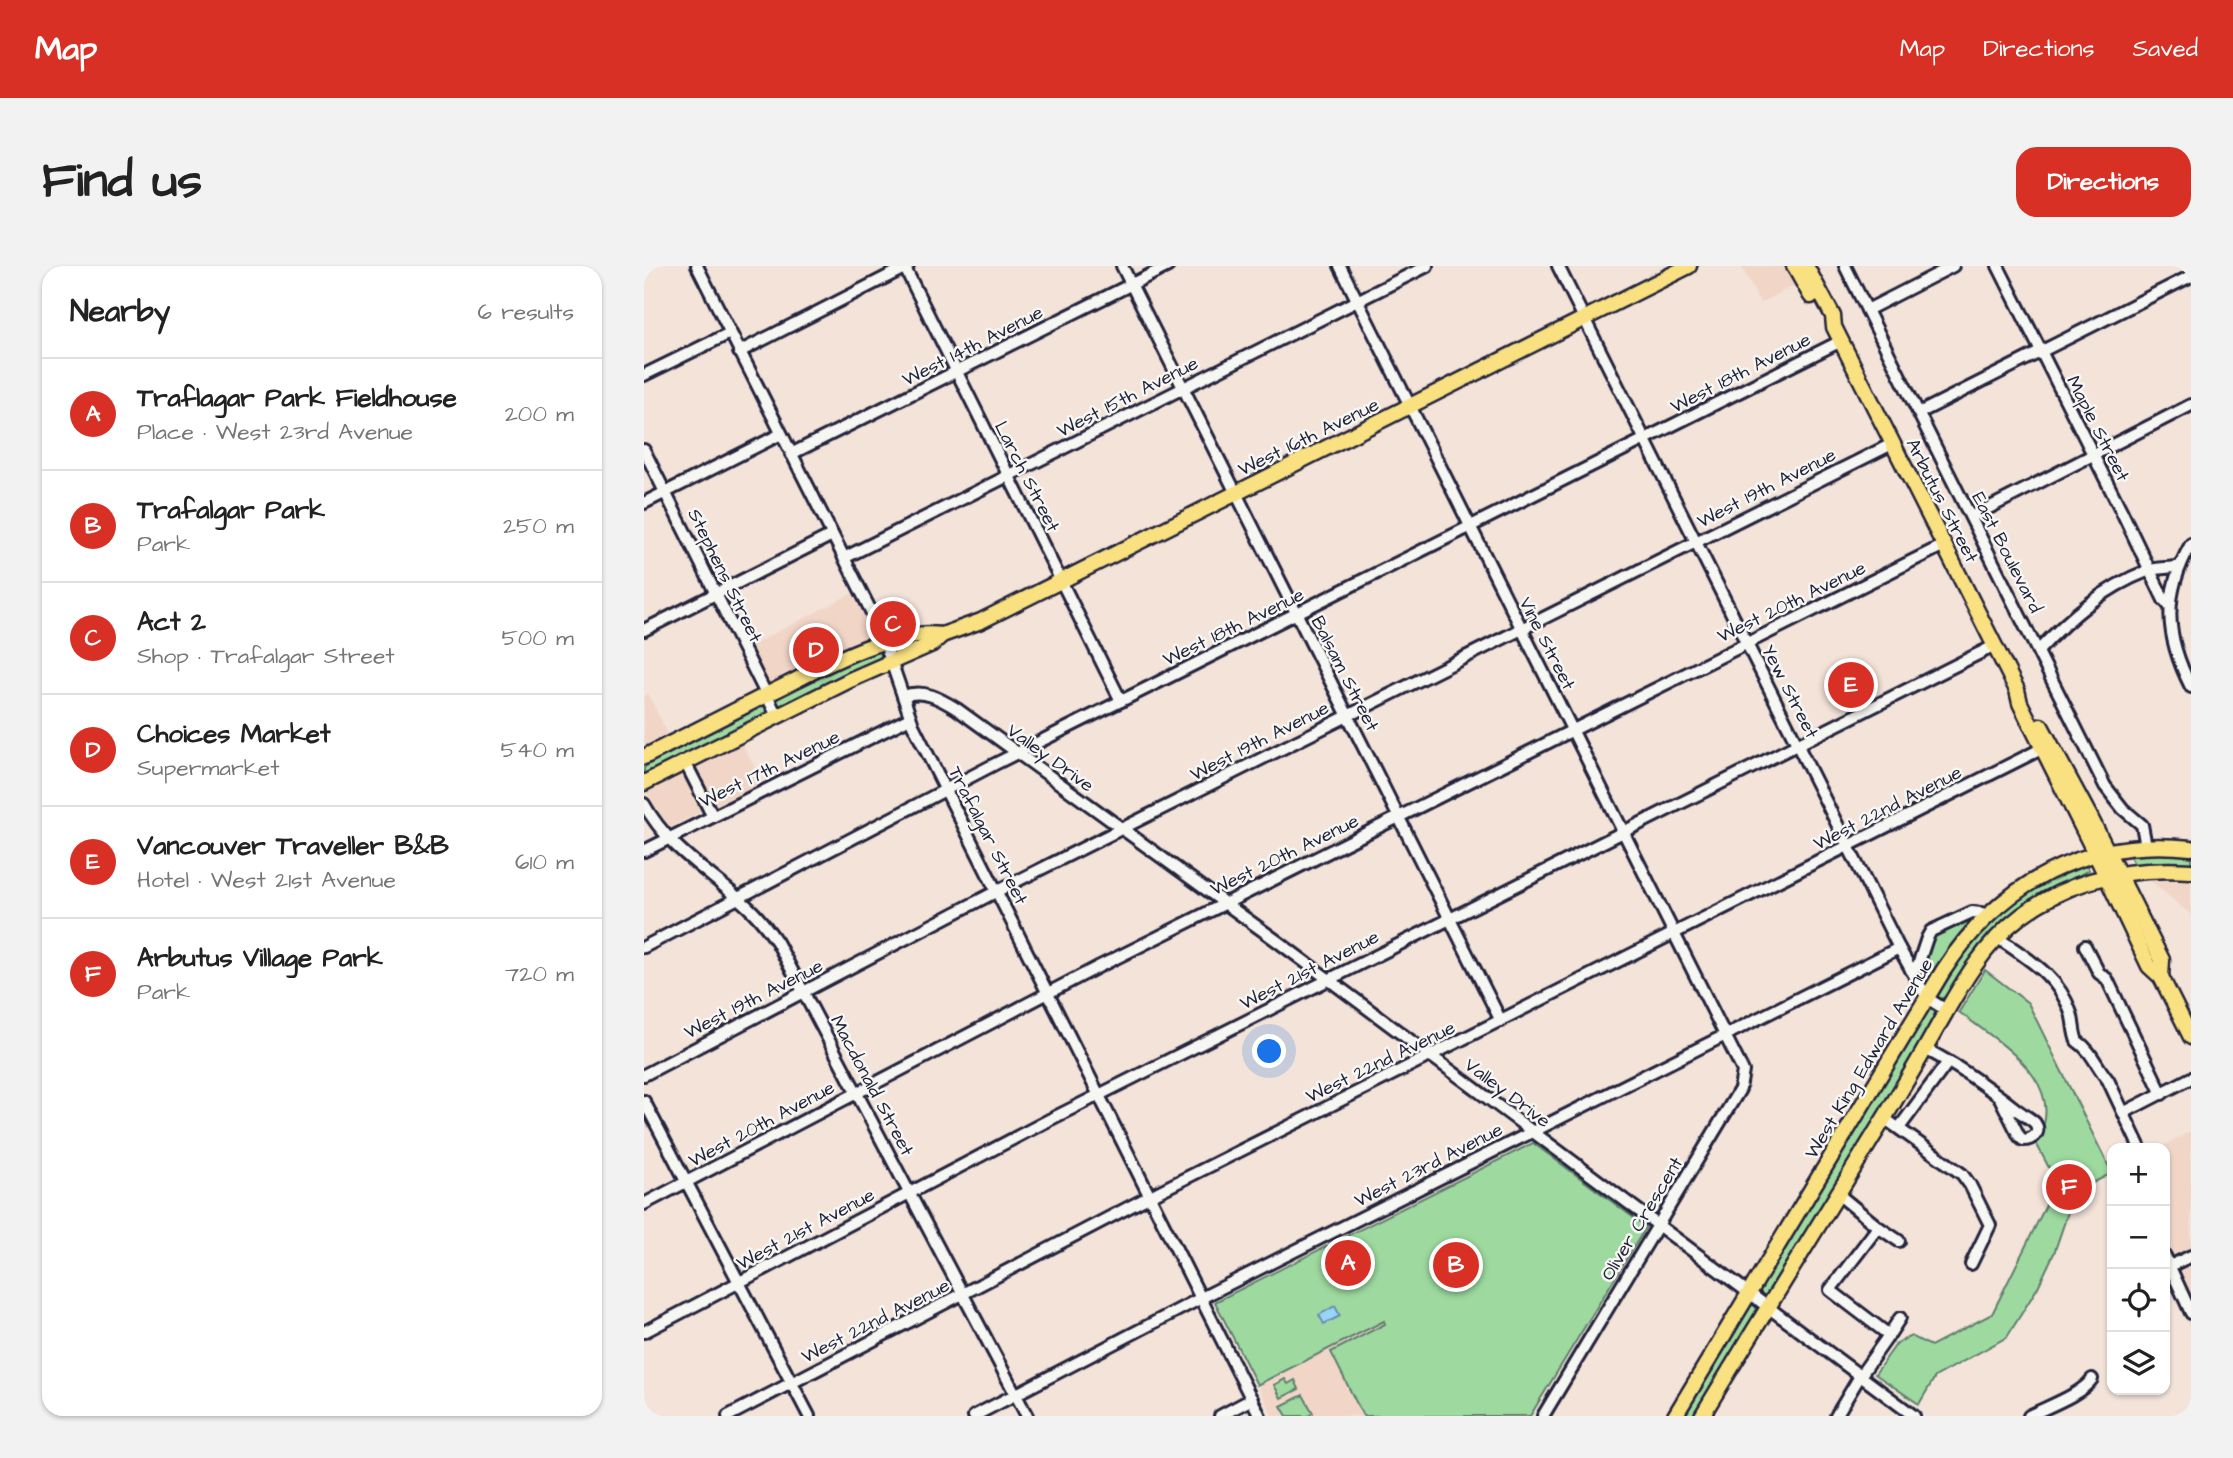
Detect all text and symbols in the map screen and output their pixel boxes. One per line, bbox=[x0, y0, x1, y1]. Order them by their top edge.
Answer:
text: Map bbox=[35, 26, 97, 72]
text: Map bbox=[1900, 32, 1945, 66]
text: Directions bbox=[1983, 32, 2095, 66]
text: Saved bbox=[2133, 32, 2198, 66]
button: Directions bbox=[2016, 147, 2191, 217]
text: Find us bbox=[42, 148, 202, 216]
text: Nearby bbox=[70, 291, 170, 333]
text: 6 results bbox=[478, 296, 574, 328]
street label: West 14th Avenue bbox=[898, 299, 1048, 393]
street label: West 18th Avenue bbox=[1666, 326, 1815, 420]
street label: West 15th Avenue bbox=[1052, 350, 1203, 445]
street label: Maple Street bbox=[2059, 371, 2136, 487]
text: Traflagar Park Fieldhouse bbox=[137, 380, 457, 416]
street label: West 16th Avenue bbox=[1234, 392, 1384, 483]
text: A bbox=[86, 398, 100, 430]
text: 200 m bbox=[505, 398, 574, 430]
text: Place · West 23rd Avenue bbox=[137, 416, 413, 448]
street label: Larch Street bbox=[987, 417, 1066, 537]
street label: Arbutus Street bbox=[1899, 434, 1985, 568]
street label: West 19th Avenue bbox=[1693, 442, 1841, 535]
street label: East Boulevard bbox=[1965, 487, 2049, 618]
text: Trafalgar Park bbox=[137, 492, 325, 528]
street label: Stephens Street bbox=[681, 504, 769, 647]
text: B bbox=[85, 510, 101, 542]
text: 250 m bbox=[503, 510, 574, 542]
text: Park bbox=[137, 528, 190, 560]
street label: West 20th Avenue bbox=[1713, 555, 1870, 650]
street label: West 18th Avenue bbox=[1158, 581, 1309, 673]
street label: Vine Street bbox=[1512, 593, 1582, 695]
pin: C bbox=[870, 598, 916, 650]
text: Act 2 bbox=[137, 604, 206, 640]
street label: Balsam Street bbox=[1304, 611, 1386, 736]
text: C bbox=[85, 622, 101, 654]
text: 500 m bbox=[502, 622, 574, 654]
pin: D bbox=[793, 624, 839, 676]
text: Shop · Trafalgar Street bbox=[137, 640, 395, 672]
street label: Yew Street bbox=[1754, 640, 1825, 744]
pin: E bbox=[1828, 659, 1874, 711]
street label: West 19th Avenue bbox=[1186, 695, 1334, 788]
text: Choices Market bbox=[137, 716, 330, 752]
street label: Valley Drive bbox=[1000, 717, 1099, 800]
street label: West 17th Avenue bbox=[695, 724, 845, 815]
text: D bbox=[86, 734, 100, 766]
text: 540 m bbox=[500, 734, 574, 766]
text: Supermarket bbox=[137, 752, 280, 784]
street label: West 22nd Avenue bbox=[1809, 759, 1967, 857]
street label: Trafalgar Street bbox=[940, 762, 1034, 910]
street label: West 20th Avenue bbox=[1206, 808, 1363, 903]
text: Vancouver Traveller B&B bbox=[137, 828, 449, 864]
text: E bbox=[86, 846, 100, 878]
text: 610 m bbox=[515, 846, 574, 878]
text: Hotel · West 21st Avenue bbox=[137, 864, 396, 896]
street label: West 21st Avenue bbox=[1235, 924, 1384, 1017]
text: Arbutus Village Park bbox=[137, 940, 383, 976]
street label: West 19th Avenue bbox=[680, 953, 828, 1046]
street label: West King Edward Avenue bbox=[1799, 953, 1941, 1165]
text: F bbox=[85, 958, 101, 990]
text: 720 m bbox=[505, 958, 574, 990]
text: Park bbox=[137, 976, 190, 1008]
street label: Macdonald Street bbox=[823, 1011, 920, 1161]
street label: West 22nd Avenue bbox=[1301, 1014, 1460, 1110]
your location bbox=[1252, 1034, 1286, 1068]
street label: Valley Drive bbox=[1458, 1052, 1556, 1135]
street label: West 20th Avenue bbox=[684, 1074, 840, 1174]
street label: West 23rd Avenue bbox=[1350, 1116, 1507, 1214]
map controls bbox=[2107, 1143, 2170, 1395]
button: + bbox=[2107, 1143, 2170, 1206]
street label: Oliver Crescent bbox=[1595, 1152, 1690, 1286]
pin: F bbox=[2046, 1161, 2092, 1213]
street label: West 21st Avenue bbox=[732, 1182, 880, 1277]
button: − bbox=[2107, 1206, 2170, 1269]
pin: A bbox=[1325, 1237, 1371, 1289]
pin: B bbox=[1433, 1239, 1479, 1291]
button: locate bbox=[2107, 1269, 2170, 1332]
street label: West 22nd Avenue bbox=[797, 1272, 955, 1370]
button: layers bbox=[2107, 1332, 2170, 1395]

